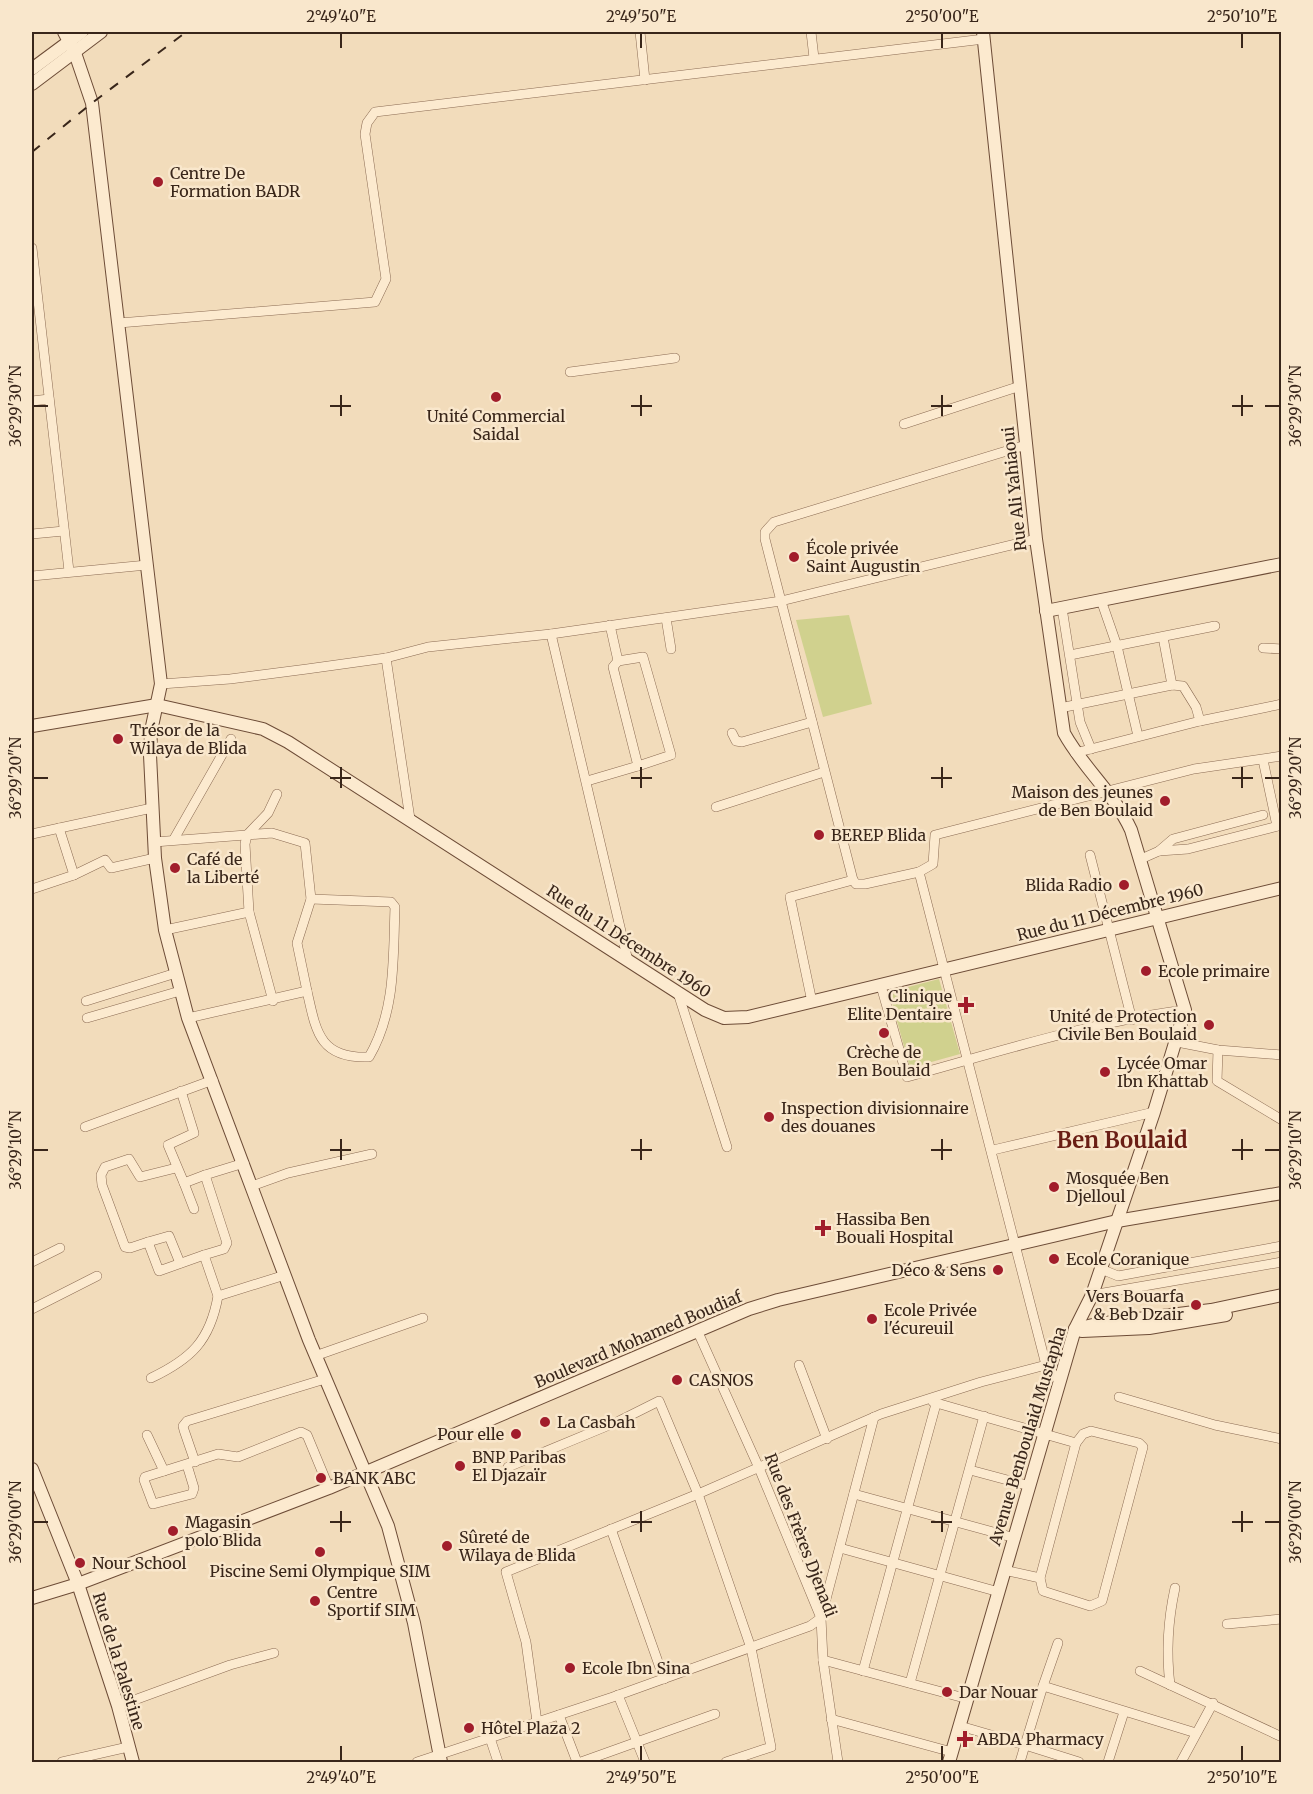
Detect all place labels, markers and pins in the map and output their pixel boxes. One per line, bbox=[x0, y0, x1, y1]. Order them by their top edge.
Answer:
place label: Centre De Formation BADR bbox=[170, 163, 301, 201]
marker: Centre De Formation BADR bbox=[151, 175, 165, 189]
marker: Unité Commercial Saidal bbox=[489, 390, 503, 404]
place label: Unité Commercial Saidal bbox=[427, 406, 565, 444]
place label: École privée Saint Augustin bbox=[806, 538, 921, 576]
marker: École privée Saint Augustin bbox=[787, 550, 801, 564]
place label: Trésor de la Wilaya de Blida bbox=[129, 720, 247, 758]
marker: Trésor de la Wilaya de Blida bbox=[111, 732, 125, 746]
place label: Maison des jeunes de Ben Boulaid bbox=[1012, 782, 1153, 820]
marker: Maison des jeunes de Ben Boulaid bbox=[1158, 794, 1172, 808]
place label: BEREP Blida bbox=[831, 825, 927, 845]
marker: BEREP Blida bbox=[812, 828, 826, 842]
place label: Café de la Liberté bbox=[187, 849, 259, 887]
marker: Café de la Liberté bbox=[168, 861, 182, 875]
place label: Blida Radio bbox=[1025, 875, 1112, 895]
marker: Blida Radio bbox=[1117, 878, 1131, 892]
place label: Ecole primaire bbox=[1158, 961, 1270, 981]
marker: Ecole primaire bbox=[1139, 964, 1153, 978]
place label: Clinique Elite Dentaire bbox=[847, 986, 952, 1024]
marker: Clinique Elite Dentaire bbox=[957, 996, 975, 1014]
place label: Unité de Protection Civile Ben Boulaid bbox=[1049, 1006, 1197, 1044]
marker: Unité de Protection Civile Ben Boulaid bbox=[1202, 1018, 1216, 1032]
marker: Crèche de Ben Boulaid bbox=[877, 1026, 891, 1040]
place label: Crèche de Ben Boulaid bbox=[838, 1042, 931, 1080]
place label: Lycée Omar Ibn Khattab bbox=[1117, 1053, 1209, 1091]
marker: Lycée Omar Ibn Khattab bbox=[1098, 1065, 1112, 1079]
place label: Inspection divisionnaire des douanes bbox=[781, 1098, 969, 1136]
marker: Inspection divisionnaire des douanes bbox=[762, 1110, 776, 1124]
place label: Mosquée Ben Djelloul bbox=[1066, 1168, 1170, 1206]
marker: Mosquée Ben Djelloul bbox=[1047, 1180, 1061, 1194]
place label: Hassiba Ben Bouali Hospital bbox=[836, 1209, 954, 1247]
marker: Hassiba Ben Bouali Hospital bbox=[814, 1219, 832, 1237]
place label: Ecole Coranique bbox=[1066, 1249, 1189, 1269]
marker: Ecole Coranique bbox=[1047, 1252, 1061, 1266]
place label: Déco & Sens bbox=[891, 1260, 986, 1280]
marker: Déco & Sens bbox=[991, 1263, 1005, 1277]
place label: Vers Bouarfa & Beb Dzair bbox=[1085, 1286, 1184, 1324]
marker: Vers Bouarfa & Beb Dzair bbox=[1189, 1298, 1203, 1312]
place label: Ecole Privée l'écureuil bbox=[884, 1300, 977, 1338]
marker: Ecole Privée l'écureuil bbox=[865, 1312, 879, 1326]
place label: CASNOS bbox=[689, 1370, 753, 1390]
marker: CASNOS bbox=[670, 1373, 684, 1387]
place label: La Casbah bbox=[557, 1412, 636, 1432]
marker: La Casbah bbox=[538, 1415, 552, 1429]
place label: Pour elle bbox=[437, 1424, 504, 1444]
marker: Pour elle bbox=[509, 1427, 523, 1441]
place label: BNP Paribas El Djazaïr bbox=[472, 1447, 566, 1485]
marker: BNP Paribas El Djazaïr bbox=[453, 1459, 467, 1473]
place label: BANK ABC bbox=[333, 1468, 416, 1488]
marker: BANK ABC bbox=[314, 1471, 328, 1485]
place label: Magasin polo Blida bbox=[185, 1512, 262, 1550]
marker: Magasin polo Blida bbox=[166, 1524, 180, 1538]
place label: Sûreté de Wilaya de Blida bbox=[458, 1527, 576, 1565]
marker: Sûreté de Wilaya de Blida bbox=[440, 1539, 454, 1553]
marker: Piscine Semi Olympique SIM bbox=[313, 1545, 327, 1559]
place label: Nour School bbox=[92, 1553, 187, 1573]
marker: Nour School bbox=[73, 1556, 87, 1570]
place label: Piscine Semi Olympique SIM bbox=[210, 1561, 431, 1581]
place label: Centre Sportif SIM bbox=[327, 1582, 416, 1620]
marker: Centre Sportif SIM bbox=[308, 1594, 322, 1608]
place label: Ecole Ibn Sina bbox=[582, 1658, 691, 1678]
marker: Ecole Ibn Sina bbox=[563, 1661, 577, 1675]
place label: Dar Nouar bbox=[959, 1682, 1038, 1702]
marker: Dar Nouar bbox=[940, 1685, 954, 1699]
place label: Hôtel Plaza 2 bbox=[481, 1718, 581, 1738]
marker: Hôtel Plaza 2 bbox=[462, 1721, 476, 1735]
place label: ABDA Pharmacy bbox=[976, 1729, 1104, 1749]
marker: ABDA Pharmacy bbox=[958, 1732, 972, 1746]

